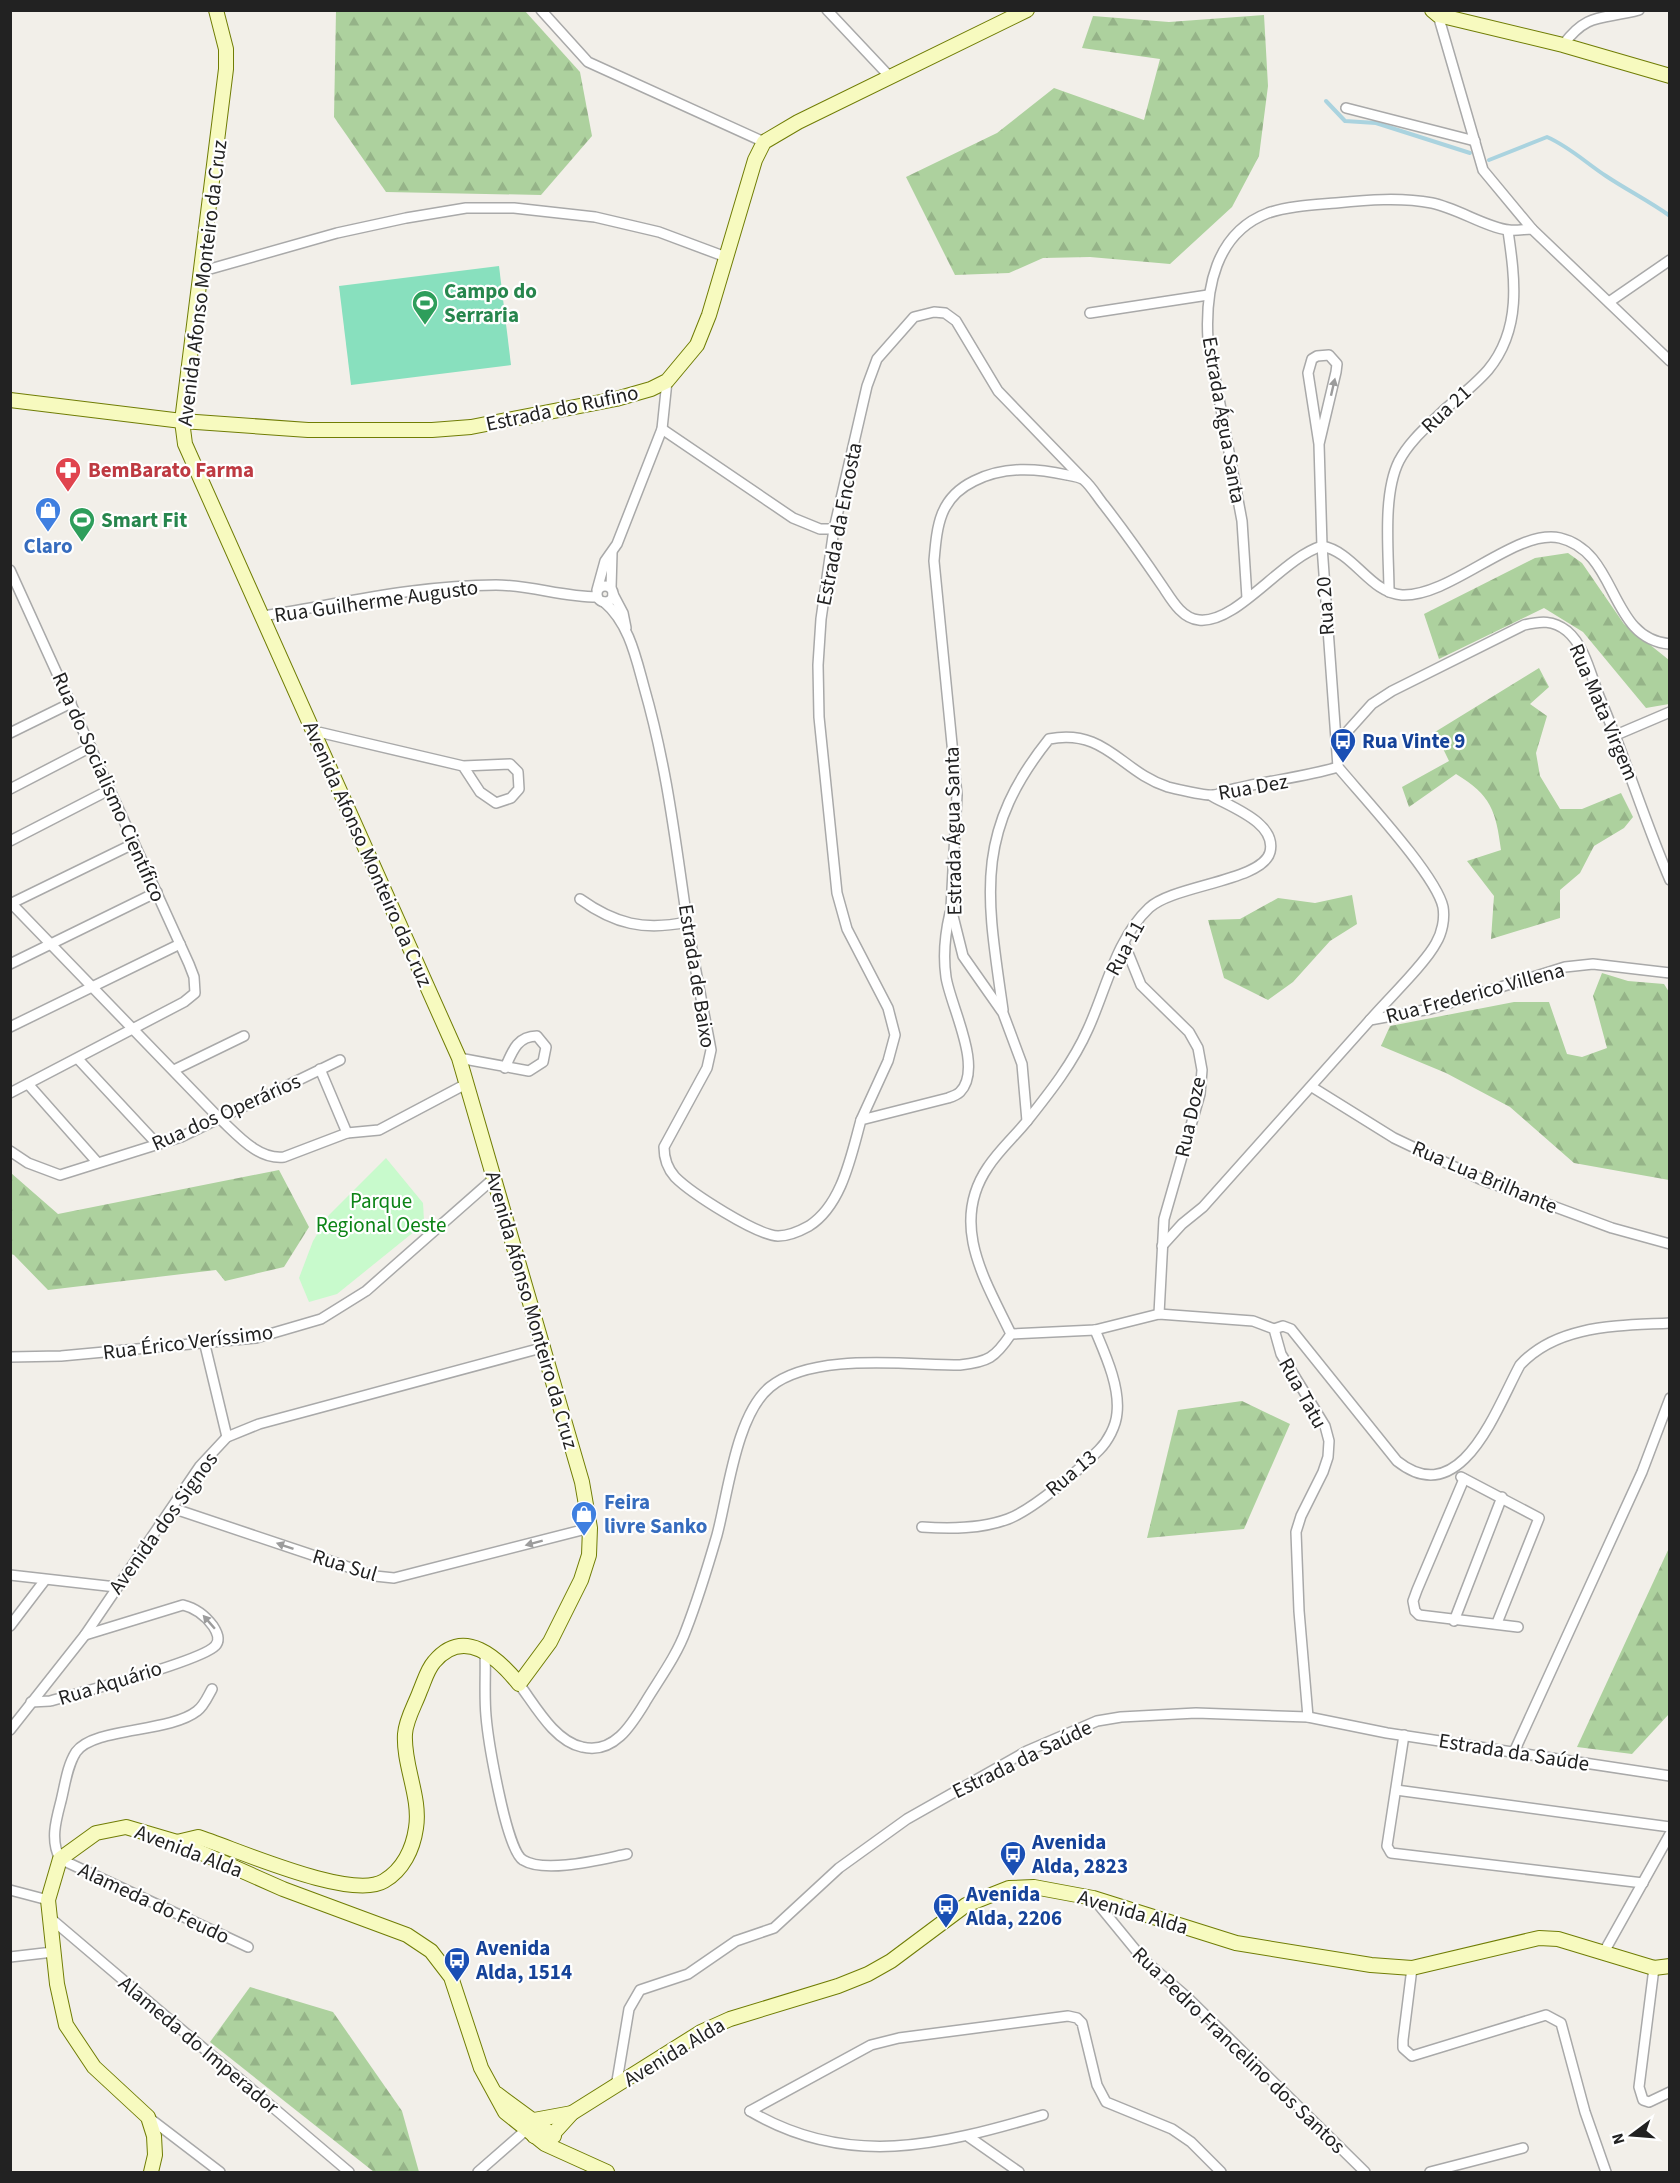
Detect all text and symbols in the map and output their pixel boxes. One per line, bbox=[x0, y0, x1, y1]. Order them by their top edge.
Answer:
street label: Avenida Afonso Monteiro da Cruz bbox=[170, 138, 234, 428]
place label: Campo do Serraria bbox=[444, 276, 537, 330]
sports icon: Campo do Serraria bbox=[410, 288, 440, 326]
street label: Estrada Água Santa bbox=[1195, 334, 1253, 506]
street label: Estrada do Rufino bbox=[483, 377, 641, 439]
one-way arrow bbox=[1328, 378, 1338, 396]
street label: Rua 21 bbox=[1414, 378, 1478, 440]
street label: Estrada da Encosta bbox=[808, 440, 870, 608]
pharmacy icon: BemBarato Farma bbox=[53, 455, 83, 493]
place label: BemBarato Farma bbox=[88, 455, 254, 485]
shop icon: Claro bbox=[33, 495, 63, 533]
sports icon: Smart Fit bbox=[67, 505, 97, 543]
place label: Smart Fit bbox=[101, 505, 187, 535]
place label: Claro bbox=[23, 531, 73, 561]
street label: Rua Guilherme Augusto bbox=[272, 572, 480, 630]
street label: Rua 20 bbox=[1308, 576, 1342, 636]
street label: Rua Mata Virgem bbox=[1562, 639, 1646, 785]
street label: Rua do Socialismo Científico bbox=[45, 667, 173, 907]
street label: Avenida Afonso Monteiro da Cruz bbox=[296, 716, 440, 992]
bus stop icon: Rua Vinte 9 bbox=[1328, 726, 1358, 764]
place label: Rua Vinte 9 bbox=[1362, 726, 1465, 756]
street label: Estrada Água Santa bbox=[937, 746, 969, 916]
street label: Rua Dez bbox=[1216, 766, 1290, 808]
street label: Estrada de Baixo bbox=[671, 902, 723, 1050]
street label: Rua 11 bbox=[1098, 915, 1152, 981]
street label: Rua Frederico Villena bbox=[1382, 955, 1568, 1031]
street label: Rua dos Operários bbox=[147, 1066, 305, 1158]
street label: Rua Doze bbox=[1167, 1074, 1213, 1160]
street label: Rua Lua Brilhante bbox=[1408, 1133, 1562, 1221]
street label: Avenida Afonso Monteiro da Cruz bbox=[478, 1167, 586, 1453]
park label: Parque Regional Oeste bbox=[316, 1186, 446, 1240]
street label: Rua Érico Veríssimo bbox=[101, 1317, 275, 1367]
street label: Rua Tatu bbox=[1271, 1352, 1335, 1434]
street label: Rua 13 bbox=[1039, 1443, 1103, 1503]
street label: Avenida dos Signos bbox=[101, 1446, 225, 1600]
place label: Feira livre Sanko bbox=[604, 1487, 707, 1541]
shop icon: Feira livre Sanko bbox=[569, 1499, 599, 1537]
one-way arrow bbox=[525, 1539, 543, 1548]
one-way arrow bbox=[276, 1541, 294, 1550]
street label: Rua Sul bbox=[309, 1541, 381, 1589]
one-way arrow bbox=[202, 1615, 216, 1630]
street label: Rua Aquário bbox=[54, 1653, 166, 1713]
street label: Estrada da Saúde bbox=[947, 1712, 1097, 1806]
street label: Estrada da Saúde bbox=[1437, 1725, 1591, 1779]
street label: Avenida Alda bbox=[131, 1817, 247, 1885]
place label: Avenida Alda, 2823 bbox=[1031, 1827, 1128, 1881]
bus stop icon: Avenida Alda, 2823 bbox=[998, 1839, 1028, 1877]
street label: Alameda do Feudo bbox=[73, 1855, 235, 1951]
place label: Avenida Alda, 2206 bbox=[965, 1879, 1062, 1933]
street label: Avenida Alda bbox=[1074, 1882, 1192, 1942]
bus stop icon: Avenida Alda, 2206 bbox=[931, 1891, 961, 1929]
place label: Avenida Alda, 1514 bbox=[475, 1933, 572, 1987]
street label: Rua Pedro Francelino dos Santos bbox=[1126, 1940, 1353, 2160]
bus stop icon: Avenida Alda, 1514 bbox=[442, 1945, 472, 1983]
street label: Alameda do Imperador bbox=[112, 1969, 286, 2122]
street label: Avenida Alda bbox=[618, 2010, 730, 2094]
north arrow bbox=[1602, 2105, 1662, 2165]
text: N bbox=[1607, 2131, 1631, 2147]

